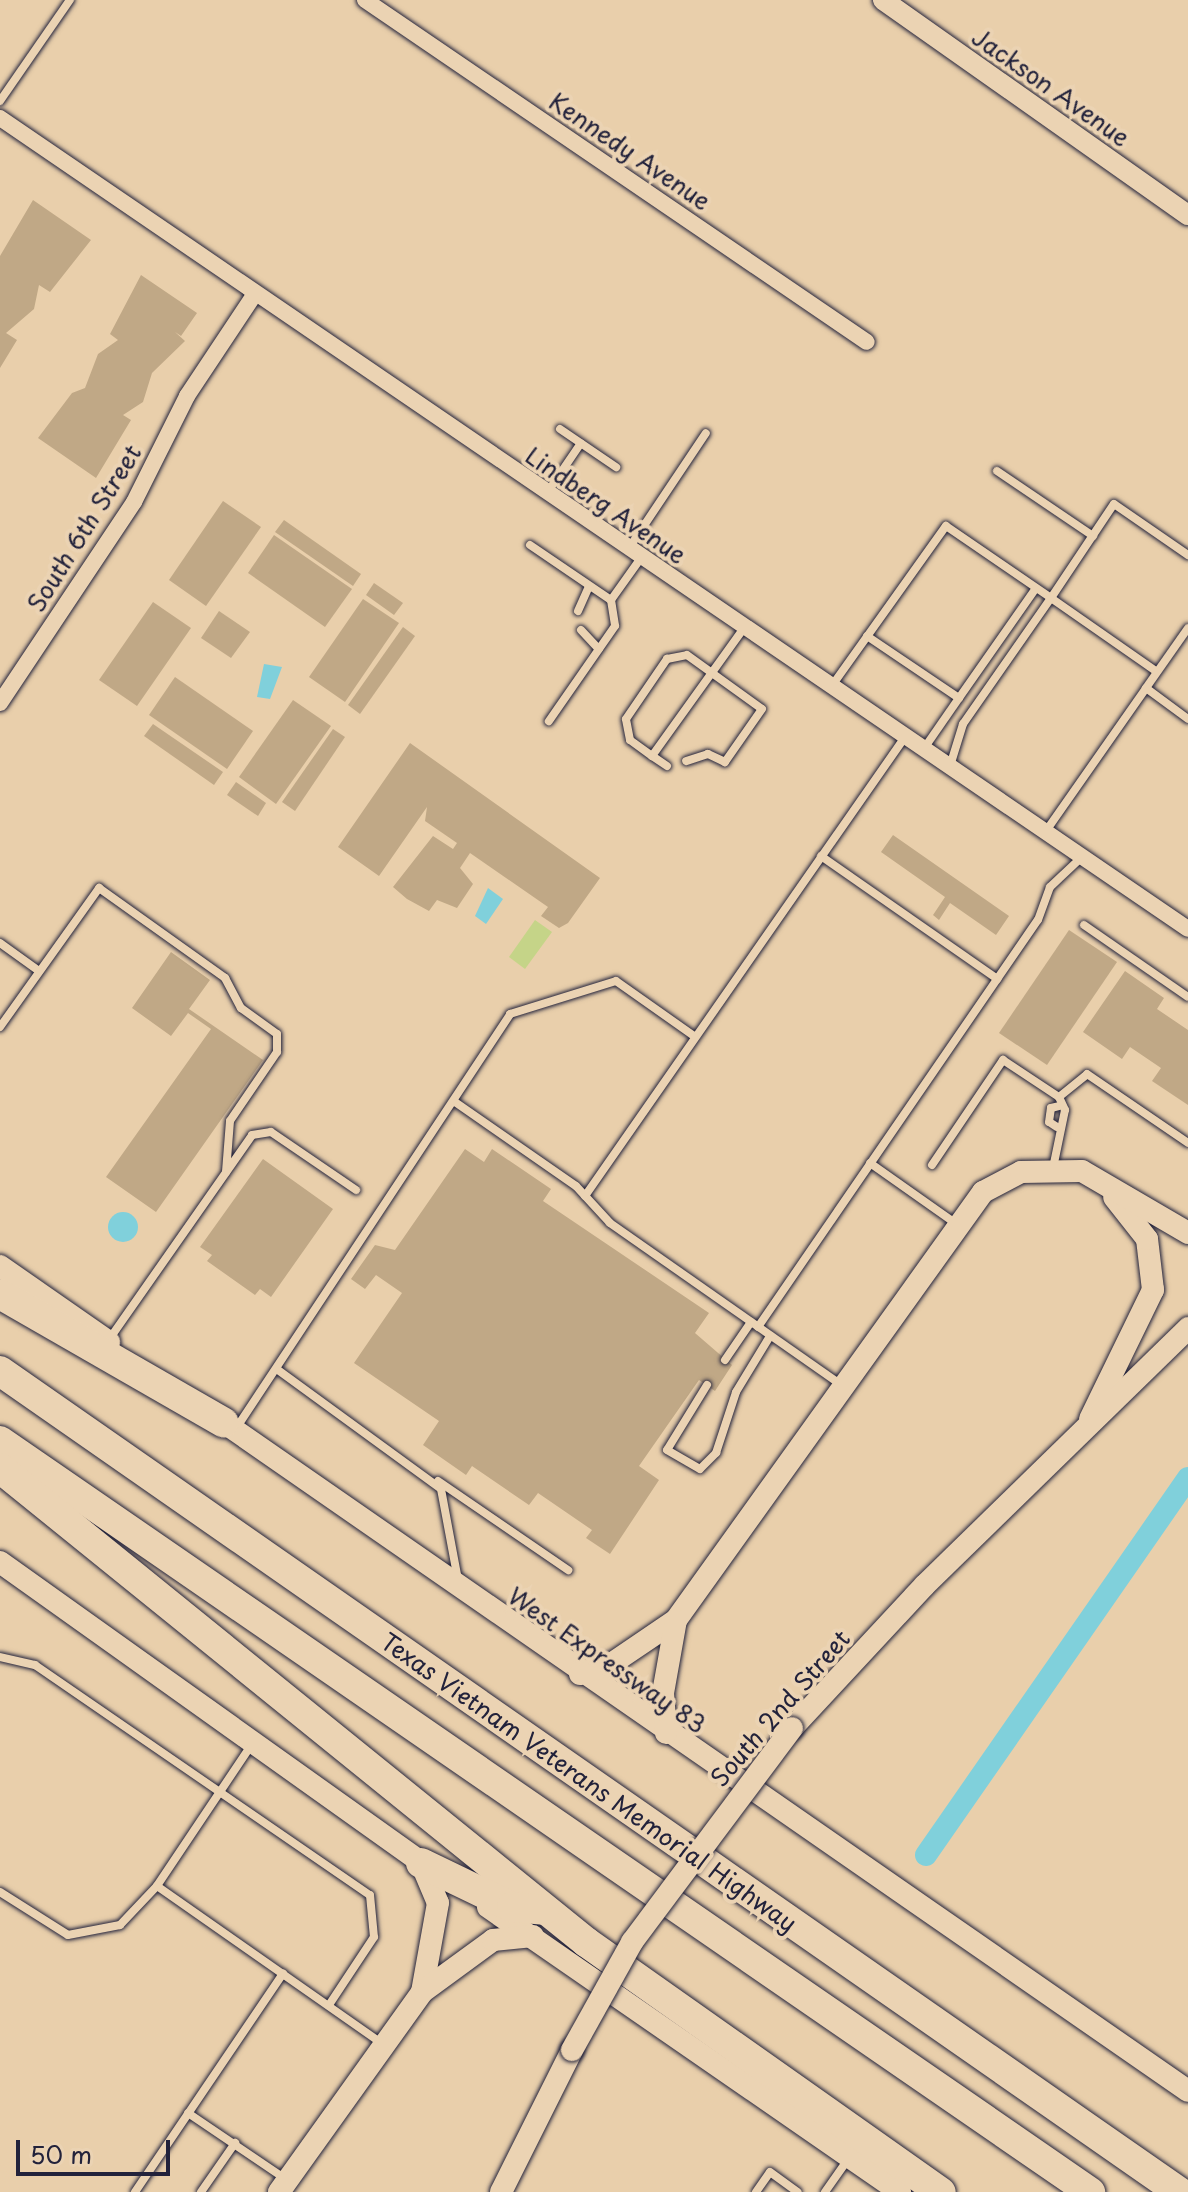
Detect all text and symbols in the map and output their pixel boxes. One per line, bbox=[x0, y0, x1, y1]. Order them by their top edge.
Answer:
street label: Jackson Avenue bbox=[968, 23, 1134, 151]
street label: Kennedy Avenue bbox=[544, 87, 716, 215]
street label: South 6th Street bbox=[20, 438, 148, 618]
street label: Lindberg Avenue bbox=[520, 440, 692, 570]
street label: West Expressway 83 bbox=[502, 1580, 712, 1740]
street label: South 2nd Street bbox=[704, 1624, 856, 1792]
street label: Texas Vietnam Veterans Memorial Highway bbox=[376, 1627, 802, 1937]
scale bar bbox=[20, 2124, 174, 2174]
text: 50 m bbox=[30, 2136, 92, 2172]

